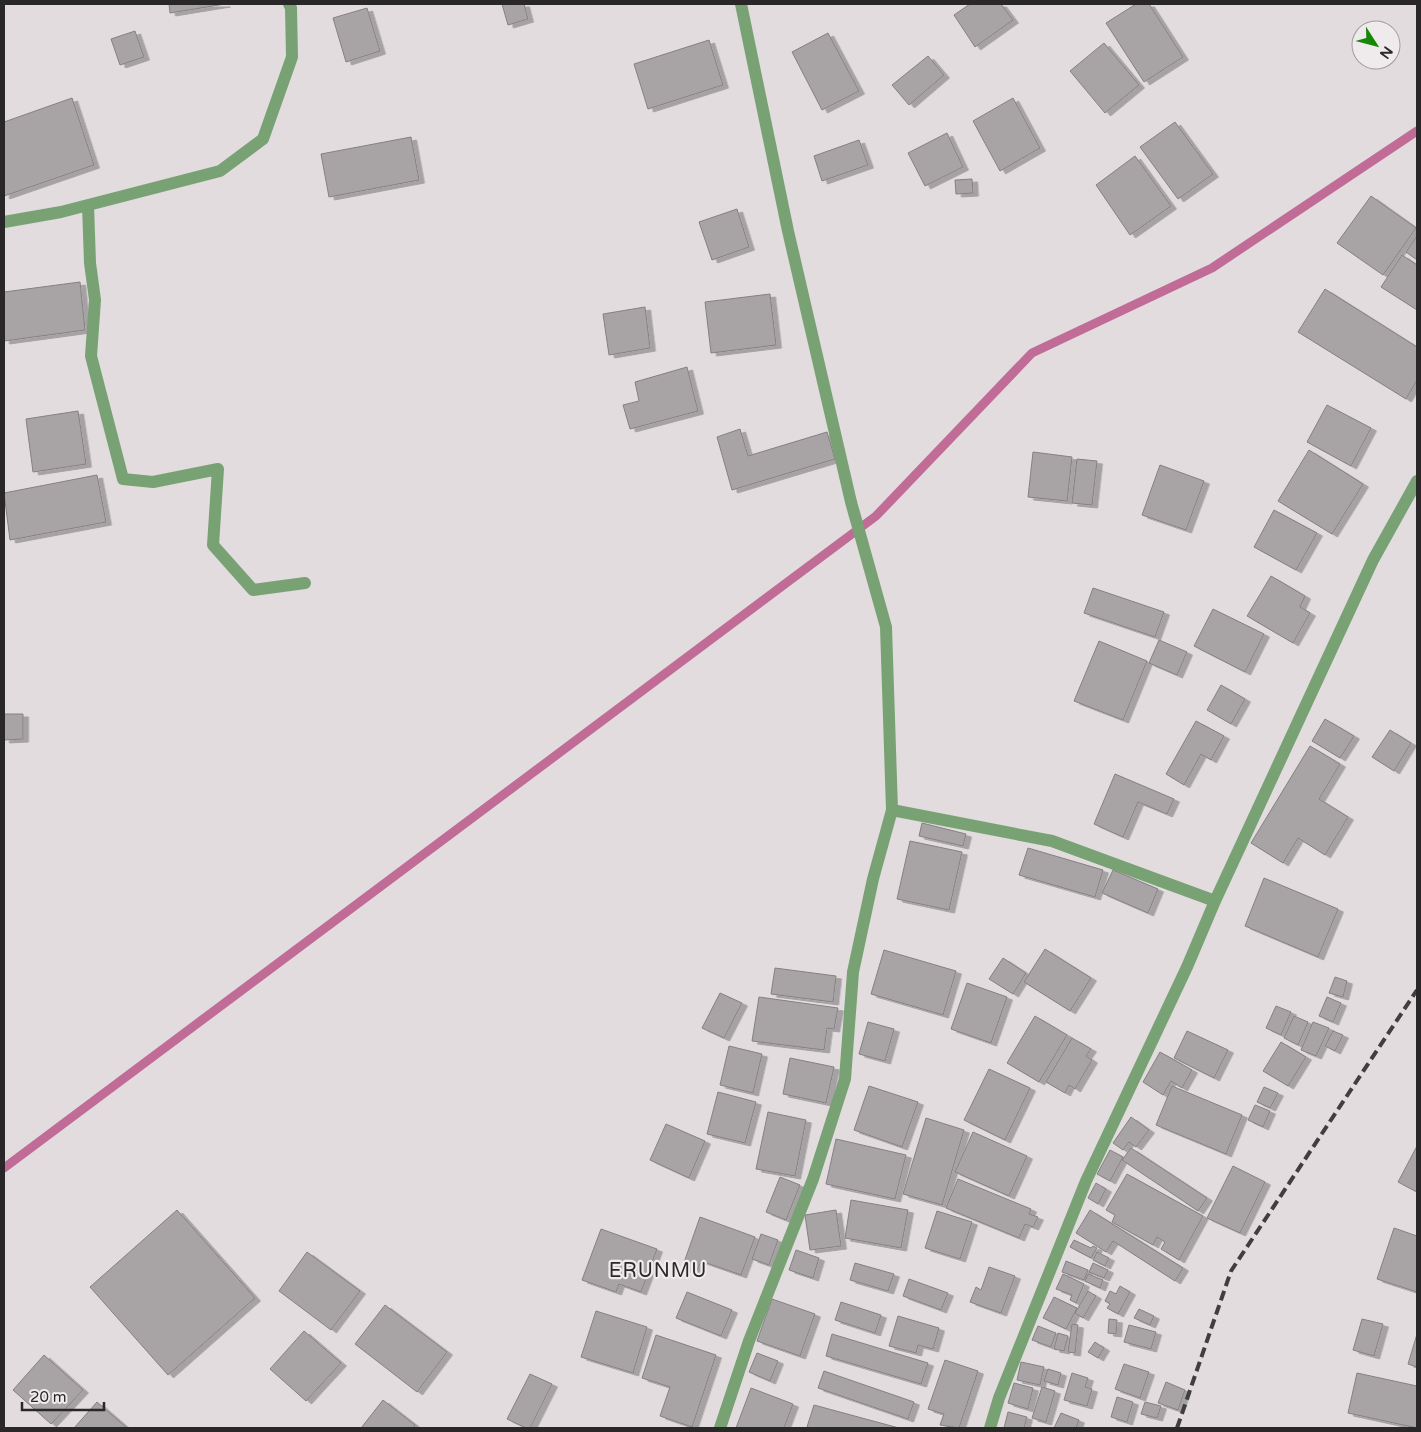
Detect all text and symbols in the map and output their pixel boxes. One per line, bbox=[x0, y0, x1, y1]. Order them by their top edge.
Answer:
north arrow bbox=[1351, 20, 1401, 70]
text: N bbox=[1376, 43, 1396, 62]
district label: ERUNMU bbox=[609, 1259, 707, 1283]
scale bar bbox=[22, 1380, 105, 1412]
text: 20 m bbox=[30, 1388, 67, 1406]

